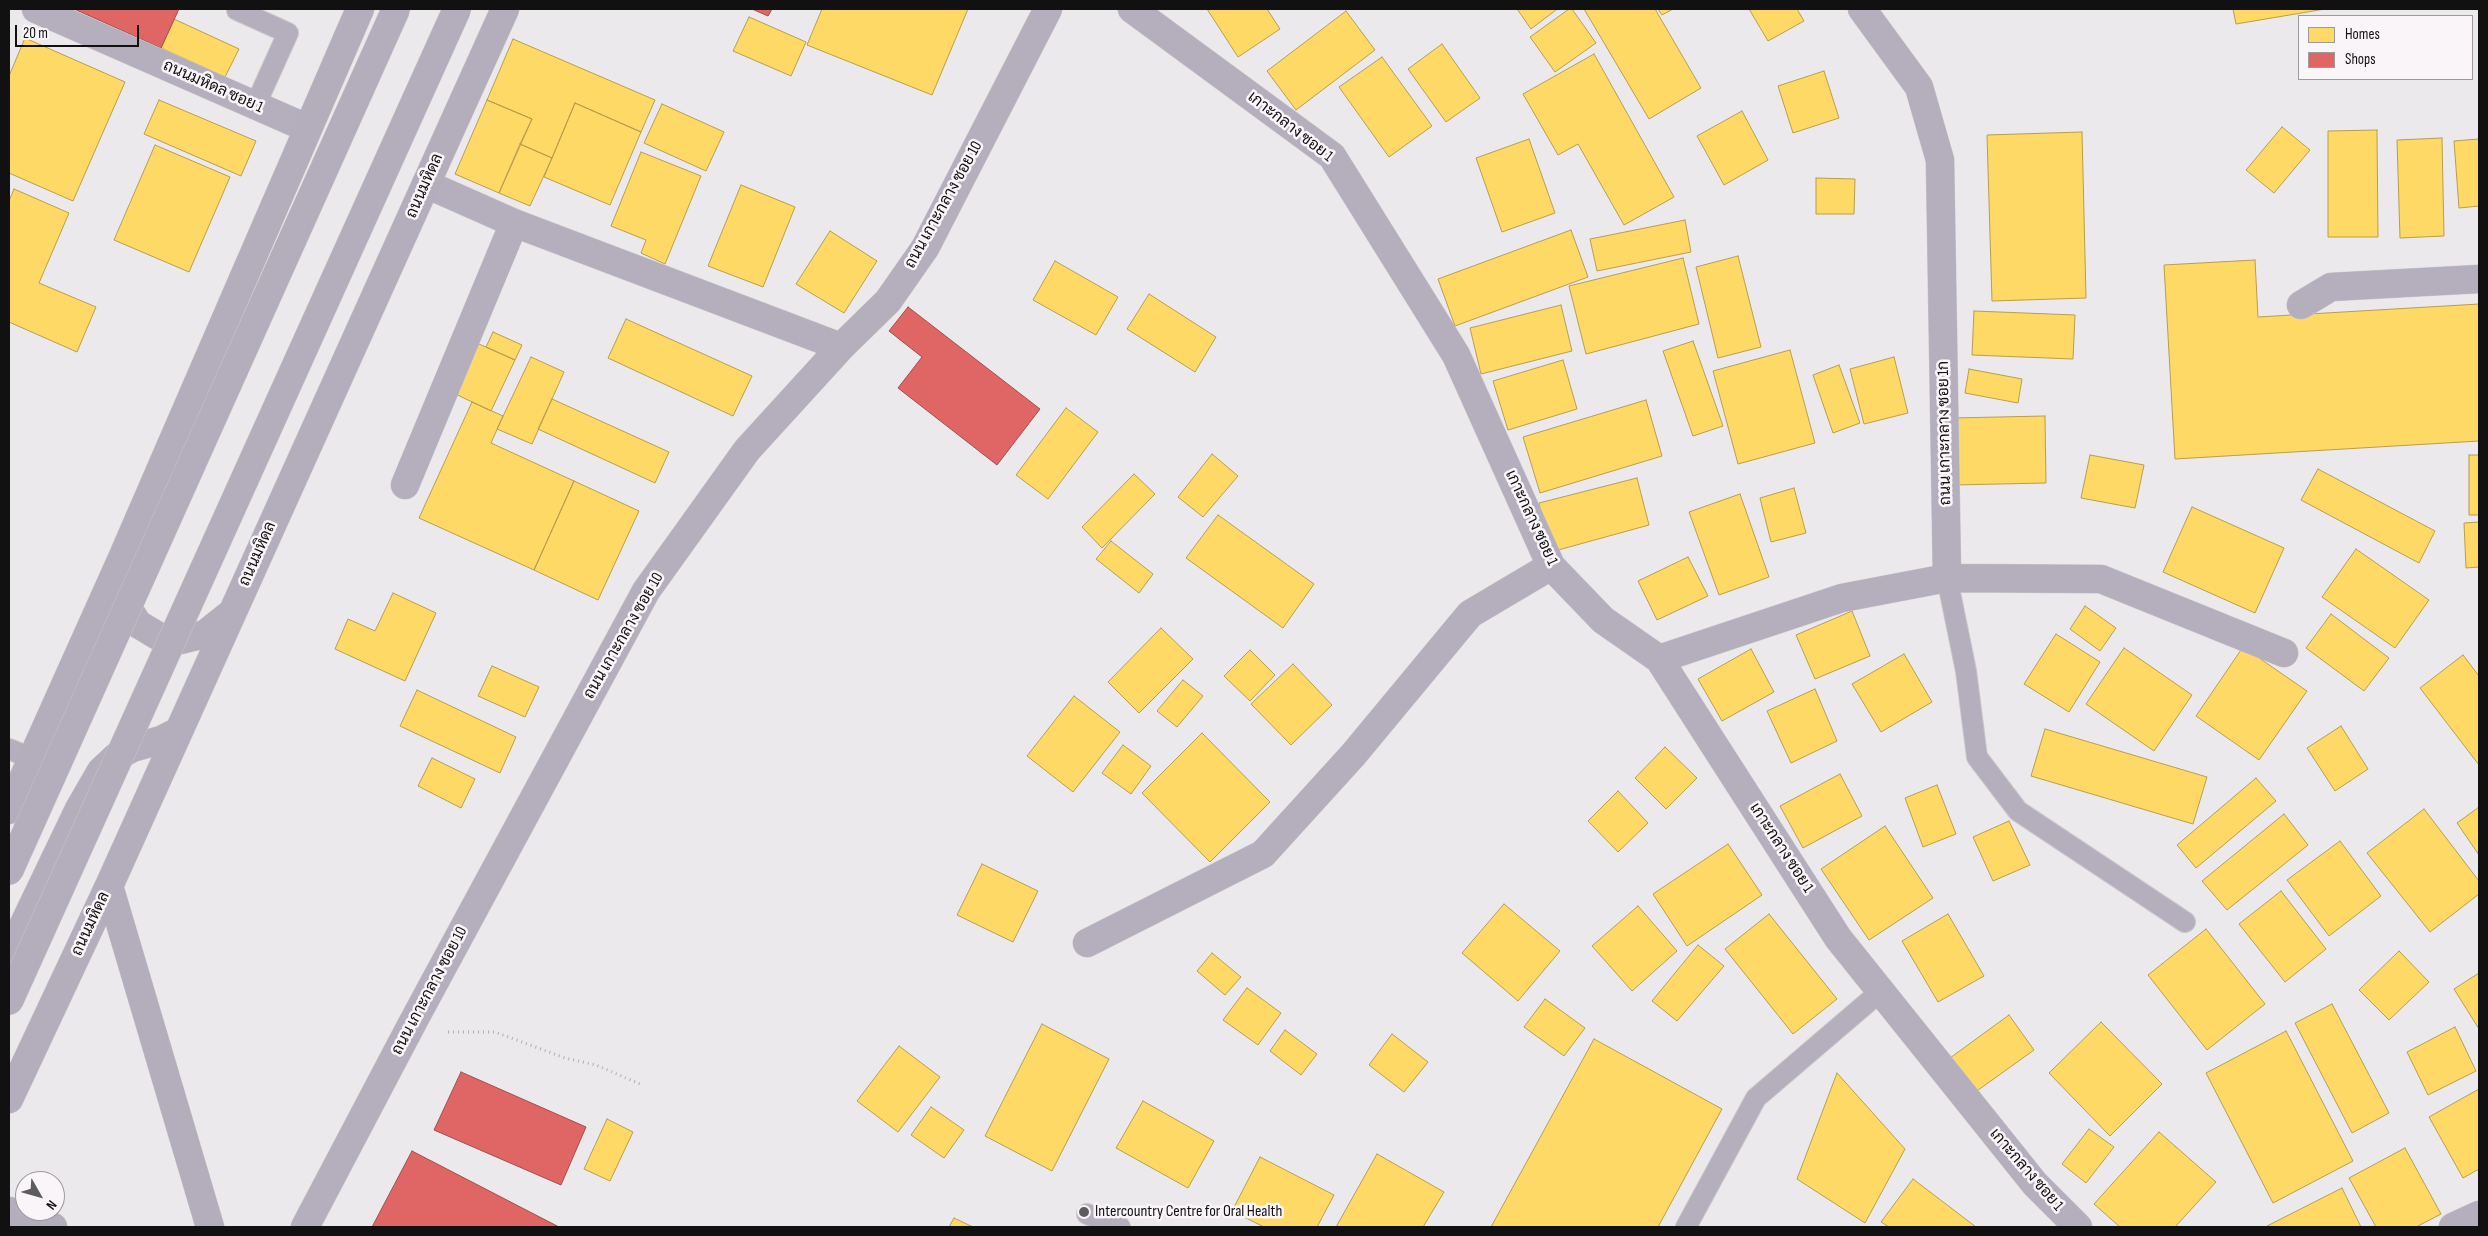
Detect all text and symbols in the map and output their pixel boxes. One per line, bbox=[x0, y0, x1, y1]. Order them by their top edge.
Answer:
scale bar bbox=[18, 15, 141, 47]
legend bbox=[2298, 15, 2473, 80]
text: 20 m bbox=[23, 24, 48, 43]
text: Homes bbox=[2345, 25, 2380, 44]
text: Shops bbox=[2345, 50, 2376, 69]
street label: ถนนมหิดล ซอย 1 bbox=[160, 56, 266, 118]
street label: เกาะกลาง ซอย 1 bbox=[1243, 88, 1337, 166]
street label: ถนน เกาะกลาง ซอย 10 bbox=[901, 138, 987, 272]
street label: ถนนมหิดล bbox=[402, 151, 448, 221]
street label: ถนน เกาะกลาง ซอย 1ก bbox=[1934, 361, 1956, 505]
street label: เกาะกลาง ซอย 1 bbox=[1501, 467, 1561, 569]
street label: ถนนมหิดล bbox=[235, 519, 281, 589]
street label: ถนน เกาะกลาง ซอย 10 bbox=[580, 570, 668, 702]
street label: เกาะกลาง ซอย 1 bbox=[1745, 800, 1817, 896]
street label: ถนนมหิดล bbox=[68, 889, 114, 959]
street label: ถนน เกาะกลาง ซอย 10 bbox=[388, 924, 472, 1058]
street label: เกาะกลาง ซอย 1 bbox=[1985, 1125, 2067, 1215]
north arrow bbox=[15, 1171, 65, 1221]
text: N bbox=[42, 1197, 60, 1213]
place label: Intercountry Centre for Oral Health bbox=[1095, 1202, 1282, 1222]
marker: Intercountry Centre for Oral Health bbox=[1077, 1205, 1091, 1219]

